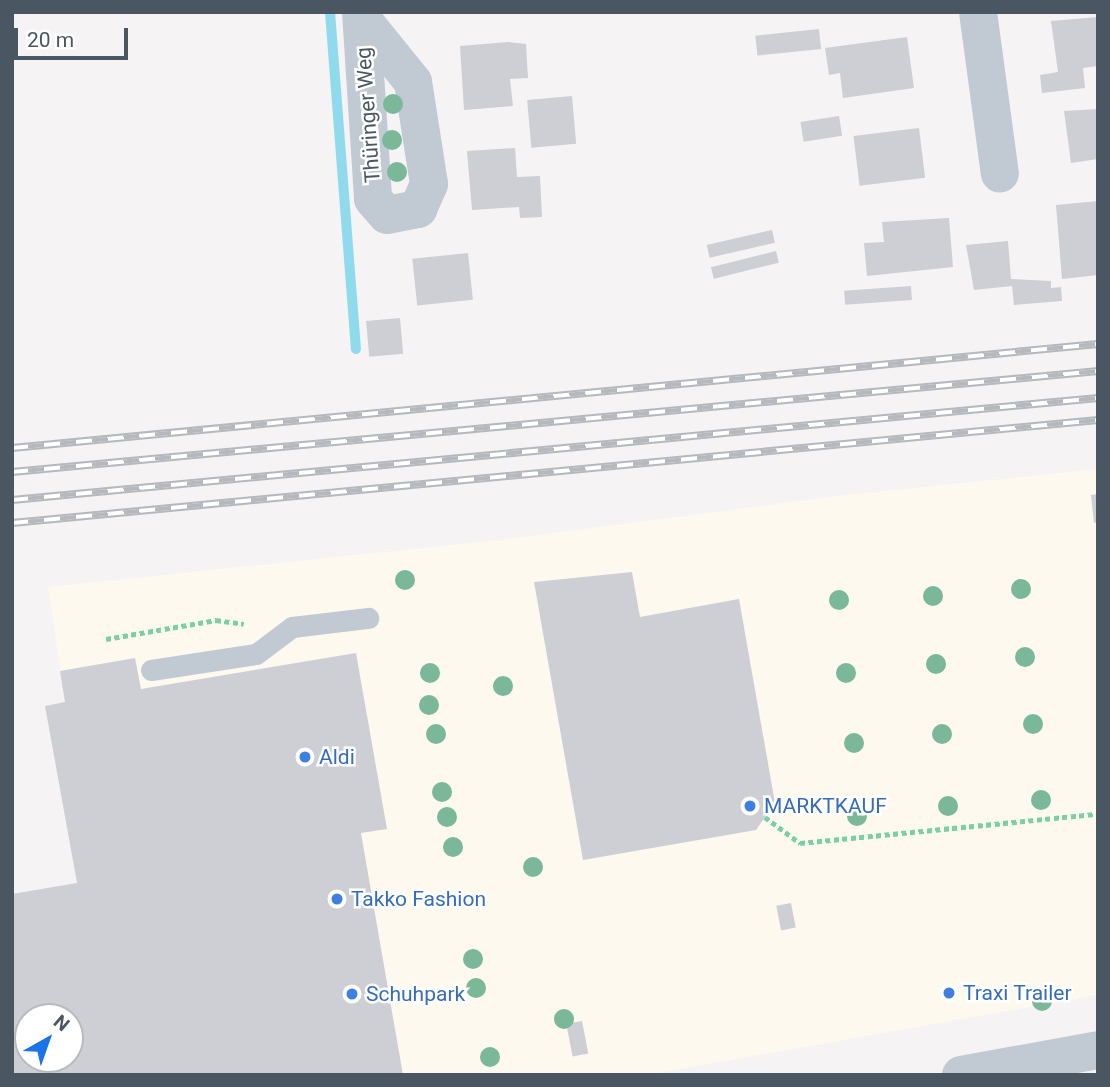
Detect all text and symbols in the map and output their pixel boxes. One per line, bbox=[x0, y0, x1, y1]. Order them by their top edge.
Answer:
scale bar bbox=[18, 14, 131, 58]
text: 20 m bbox=[27, 28, 74, 52]
street label: Thüringer Weg bbox=[351, 46, 385, 184]
place label: Aldi bbox=[319, 744, 355, 770]
marker: Aldi bbox=[297, 749, 313, 765]
place label: MARKTKAUF bbox=[764, 793, 887, 819]
marker: MARKTKAUF bbox=[742, 798, 758, 814]
place label: Takko Fashion bbox=[351, 886, 486, 912]
marker: Takko Fashion bbox=[329, 891, 345, 907]
place label: Traxi Trailer bbox=[963, 980, 1072, 1006]
place label: Schuhpark bbox=[366, 981, 465, 1007]
marker: Traxi Trailer bbox=[941, 985, 957, 1001]
marker: Schuhpark bbox=[344, 986, 360, 1002]
north arrow bbox=[14, 1003, 84, 1073]
text: N bbox=[49, 1010, 74, 1036]

